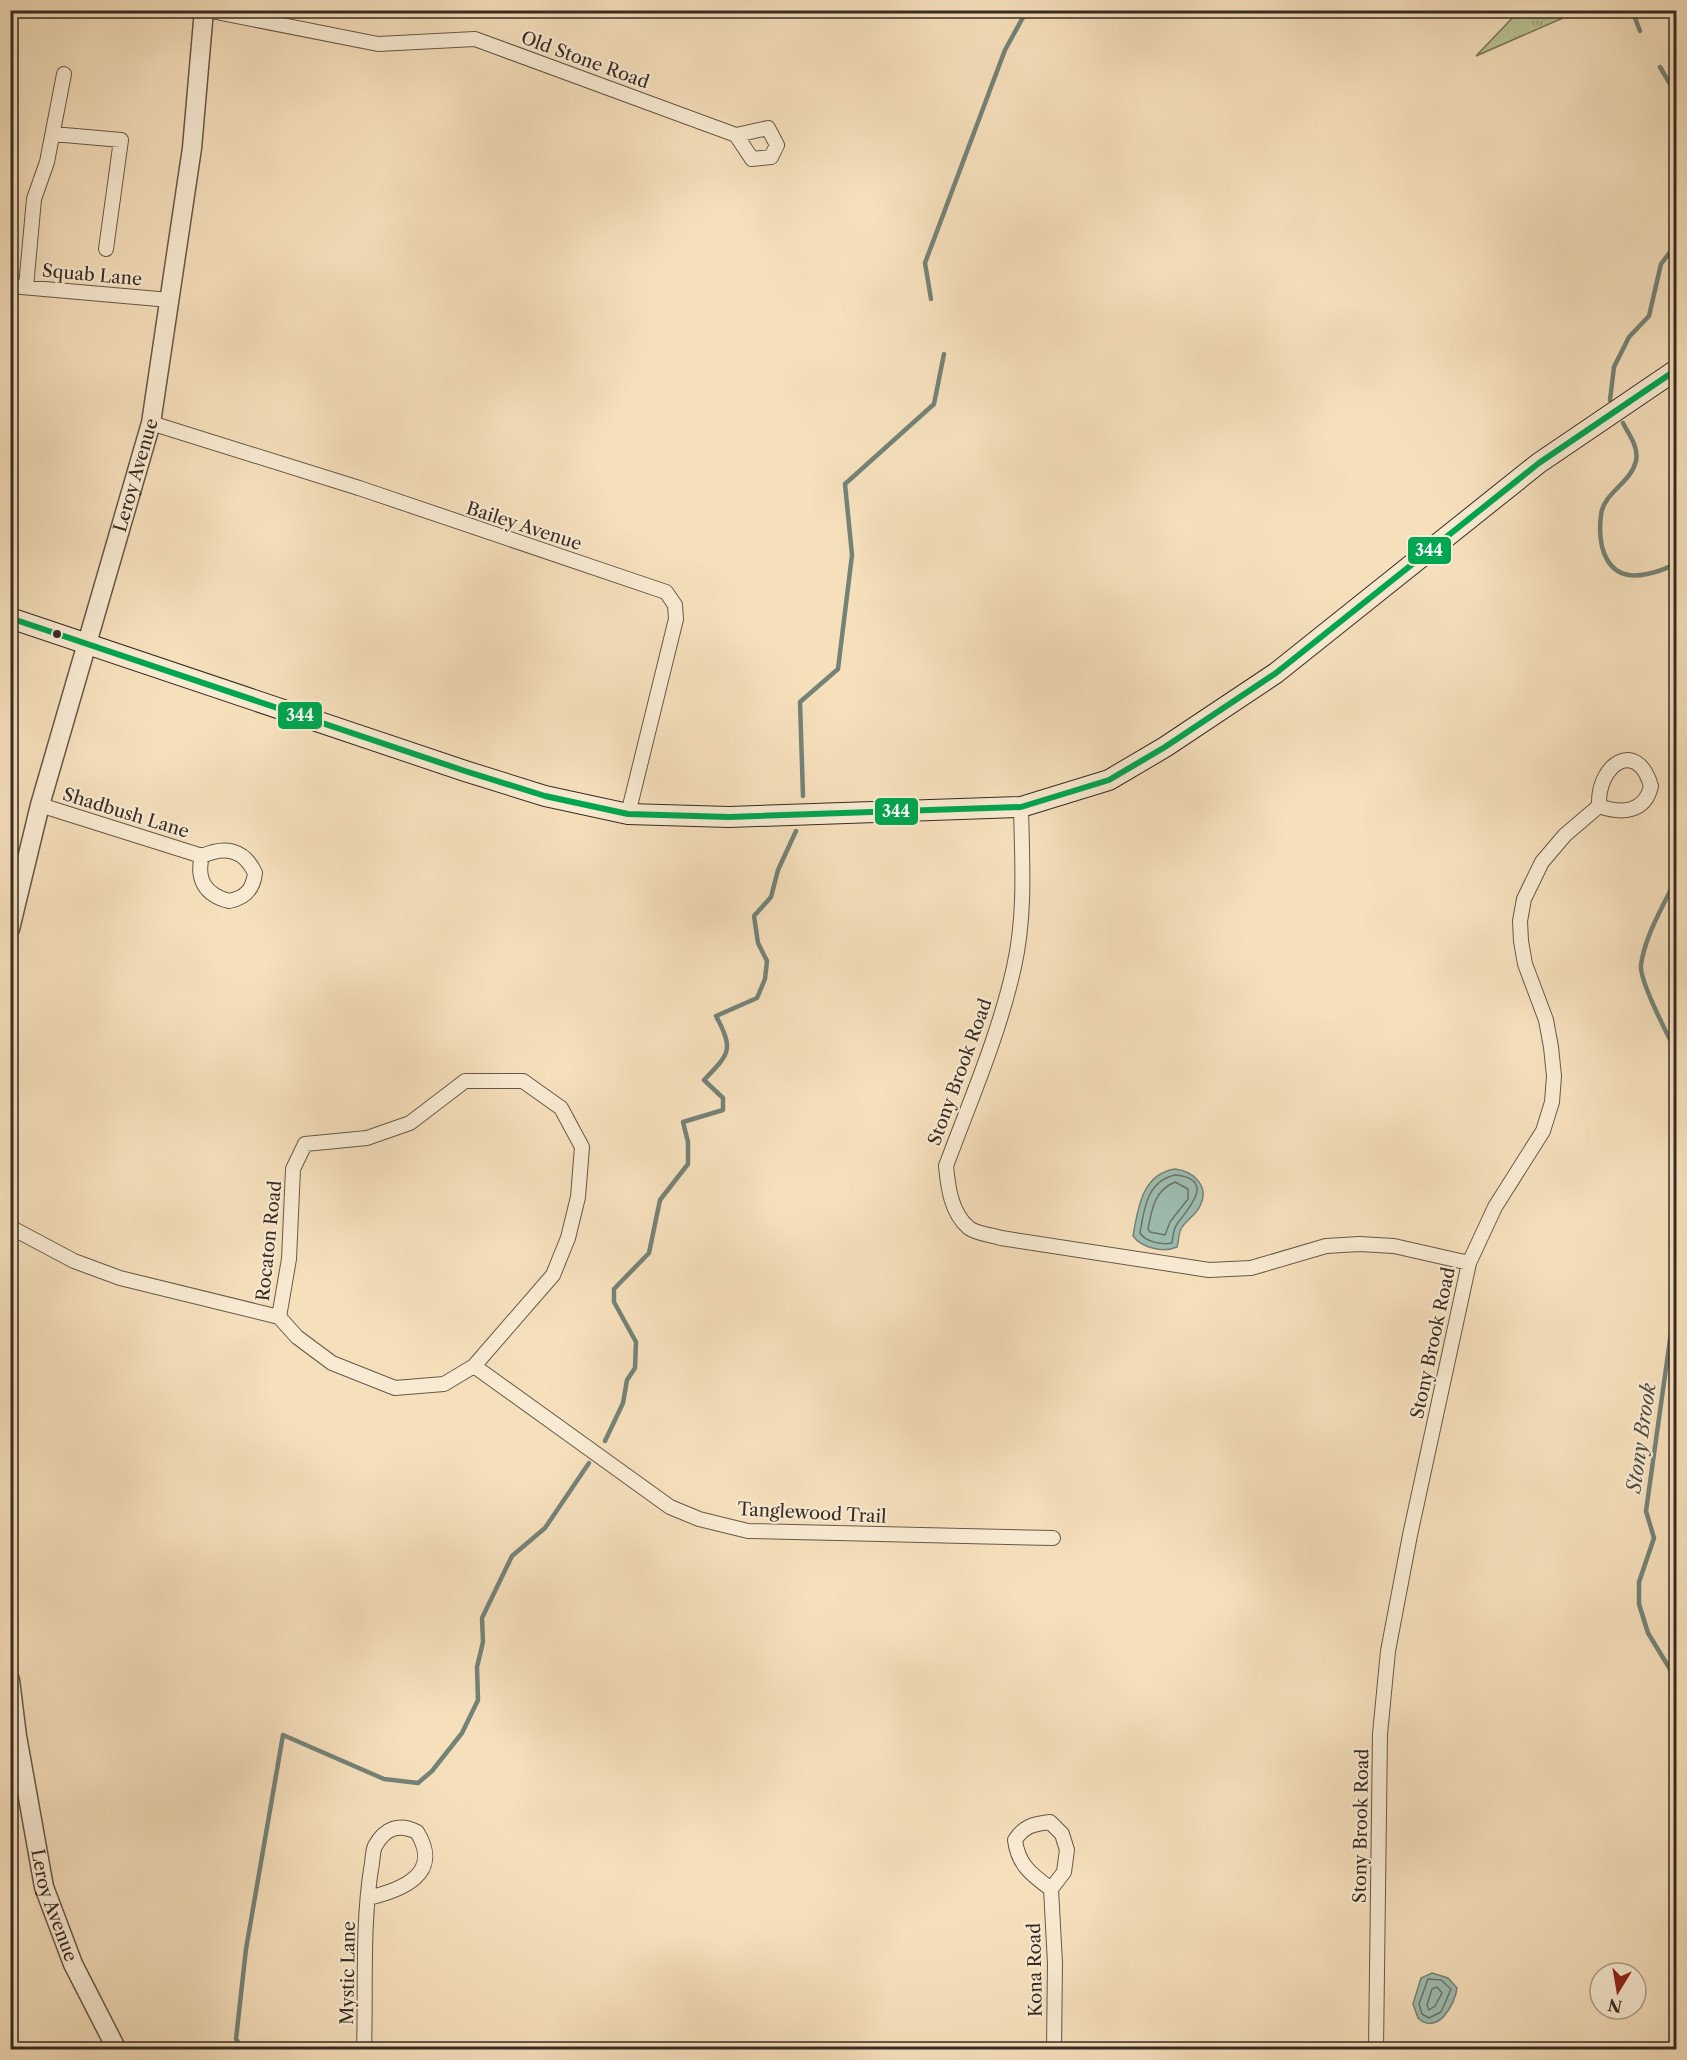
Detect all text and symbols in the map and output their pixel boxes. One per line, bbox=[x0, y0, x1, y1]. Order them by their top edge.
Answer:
street label: Old Stone Road bbox=[518, 27, 652, 93]
street label: Squab Lane bbox=[41, 260, 143, 290]
street label: Leroy Avenue bbox=[109, 416, 163, 535]
street label: Bailey Avenue bbox=[463, 497, 585, 555]
line badge: 344 bbox=[1407, 536, 1452, 565]
text: 344 bbox=[1415, 540, 1443, 560]
unlabelled marker bbox=[51, 628, 63, 640]
line badge: 344 bbox=[277, 701, 323, 730]
text: 344 bbox=[286, 705, 314, 725]
street label: Shadbush Lane bbox=[60, 783, 192, 843]
line badge: 344 bbox=[874, 797, 919, 826]
text: 344 bbox=[882, 801, 910, 821]
street label: Stony Brook Road bbox=[923, 996, 997, 1148]
street label: Rocaton Road bbox=[252, 1180, 286, 1302]
street label: Stony Brook Road bbox=[1406, 1265, 1460, 1421]
water label: Stony Brook bbox=[1621, 1381, 1661, 1495]
street label: Tanglewood Trail bbox=[737, 1498, 887, 1528]
street label: Stony Brook Road bbox=[1349, 1749, 1373, 1903]
street label: Leroy Avenue bbox=[26, 1847, 82, 1965]
street label: Mystic Lane bbox=[336, 1921, 360, 2025]
street label: Kona Road bbox=[1023, 1923, 1047, 2017]
north arrow bbox=[1588, 1961, 1648, 2021]
text: N bbox=[1606, 1995, 1624, 2017]

